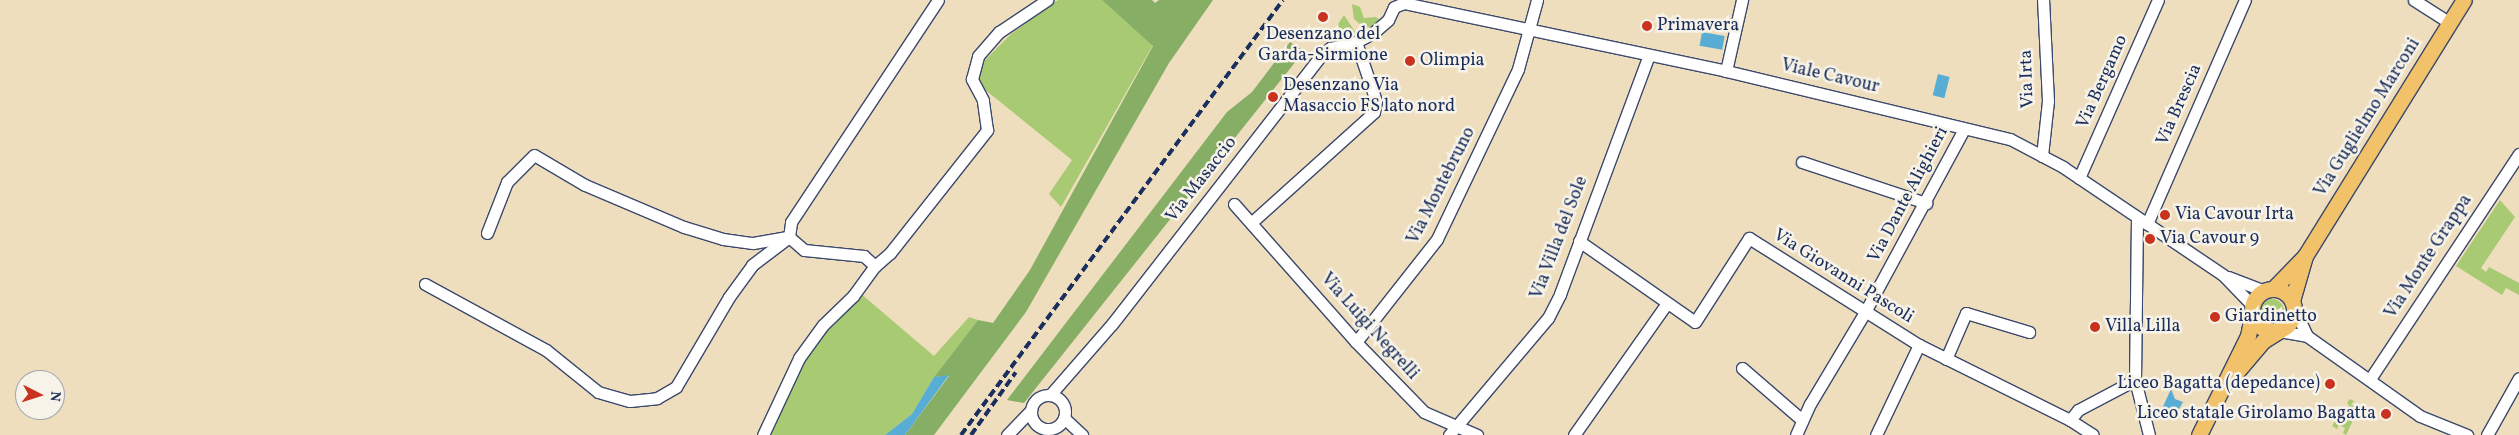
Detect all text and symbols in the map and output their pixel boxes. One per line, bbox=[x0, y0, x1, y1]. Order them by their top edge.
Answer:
marker: Desenzano del Garda-Sirmione bbox=[1317, 11, 1329, 23]
place label: Primavera bbox=[1657, 15, 1739, 37]
marker: Primavera bbox=[1641, 20, 1653, 32]
place label: Desenzano del Garda-Sirmione bbox=[1258, 25, 1388, 68]
street label: Via Bergamo bbox=[2073, 32, 2133, 132]
street label: Via Guglielmo Marconi bbox=[2310, 35, 2426, 201]
street label: Via Irta bbox=[2016, 49, 2040, 109]
place label: Olimpia bbox=[1420, 50, 1485, 72]
marker: Olimpia bbox=[1404, 55, 1416, 67]
street label: Viale Cavour bbox=[1779, 55, 1881, 99]
street label: Via Brescia bbox=[2152, 61, 2208, 149]
place label: Desenzano Via Masaccio FS lato nord bbox=[1283, 76, 1455, 118]
marker: Desenzano Via Masaccio FS lato nord bbox=[1267, 91, 1279, 103]
street label: Via Dante Alighieri bbox=[1864, 123, 1954, 267]
street label: Via Montebruno bbox=[1403, 124, 1481, 248]
street label: Via Masaccio bbox=[1162, 133, 1242, 227]
street label: Via Villa del Sole bbox=[1527, 173, 1593, 303]
street label: Via Monte Grappa bbox=[2381, 191, 2477, 323]
place label: Via Cavour Irta bbox=[2175, 204, 2294, 226]
marker: Via Cavour Irta bbox=[2159, 209, 2171, 221]
street label: Via Giovanni Pascoli bbox=[1769, 225, 1917, 329]
place label: Via Cavour 9 bbox=[2160, 228, 2259, 250]
marker: Via Cavour 9 bbox=[2144, 233, 2156, 245]
street label: Via Luigi Negrelli bbox=[1315, 269, 1423, 385]
place label: Giardinetto bbox=[2225, 306, 2317, 328]
marker: Giardinetto bbox=[2209, 311, 2221, 323]
place label: Villa Lilla bbox=[2105, 316, 2180, 338]
marker: Villa Lilla bbox=[2089, 321, 2101, 333]
north arrow bbox=[15, 370, 65, 420]
place label: Liceo Bagatta (depedance) bbox=[2117, 373, 2320, 395]
marker: Liceo Bagatta (depedance) bbox=[2324, 378, 2336, 390]
text: N bbox=[45, 390, 64, 402]
place label: Liceo statale Girolamo Bagatta bbox=[2137, 403, 2376, 425]
marker: Liceo statale Girolamo Bagatta bbox=[2380, 408, 2392, 420]

